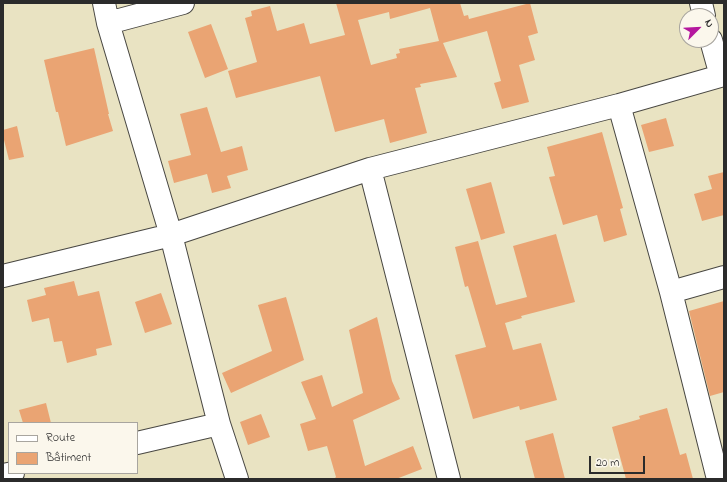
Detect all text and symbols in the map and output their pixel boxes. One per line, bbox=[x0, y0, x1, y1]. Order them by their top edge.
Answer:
north arrow bbox=[679, 8, 719, 48]
text: N bbox=[700, 17, 718, 30]
legend bbox=[8, 422, 138, 474]
text: Route bbox=[46, 429, 75, 447]
scale bar bbox=[591, 448, 647, 474]
text: Bâtiment bbox=[46, 449, 91, 467]
text: 20 m bbox=[596, 454, 619, 472]

